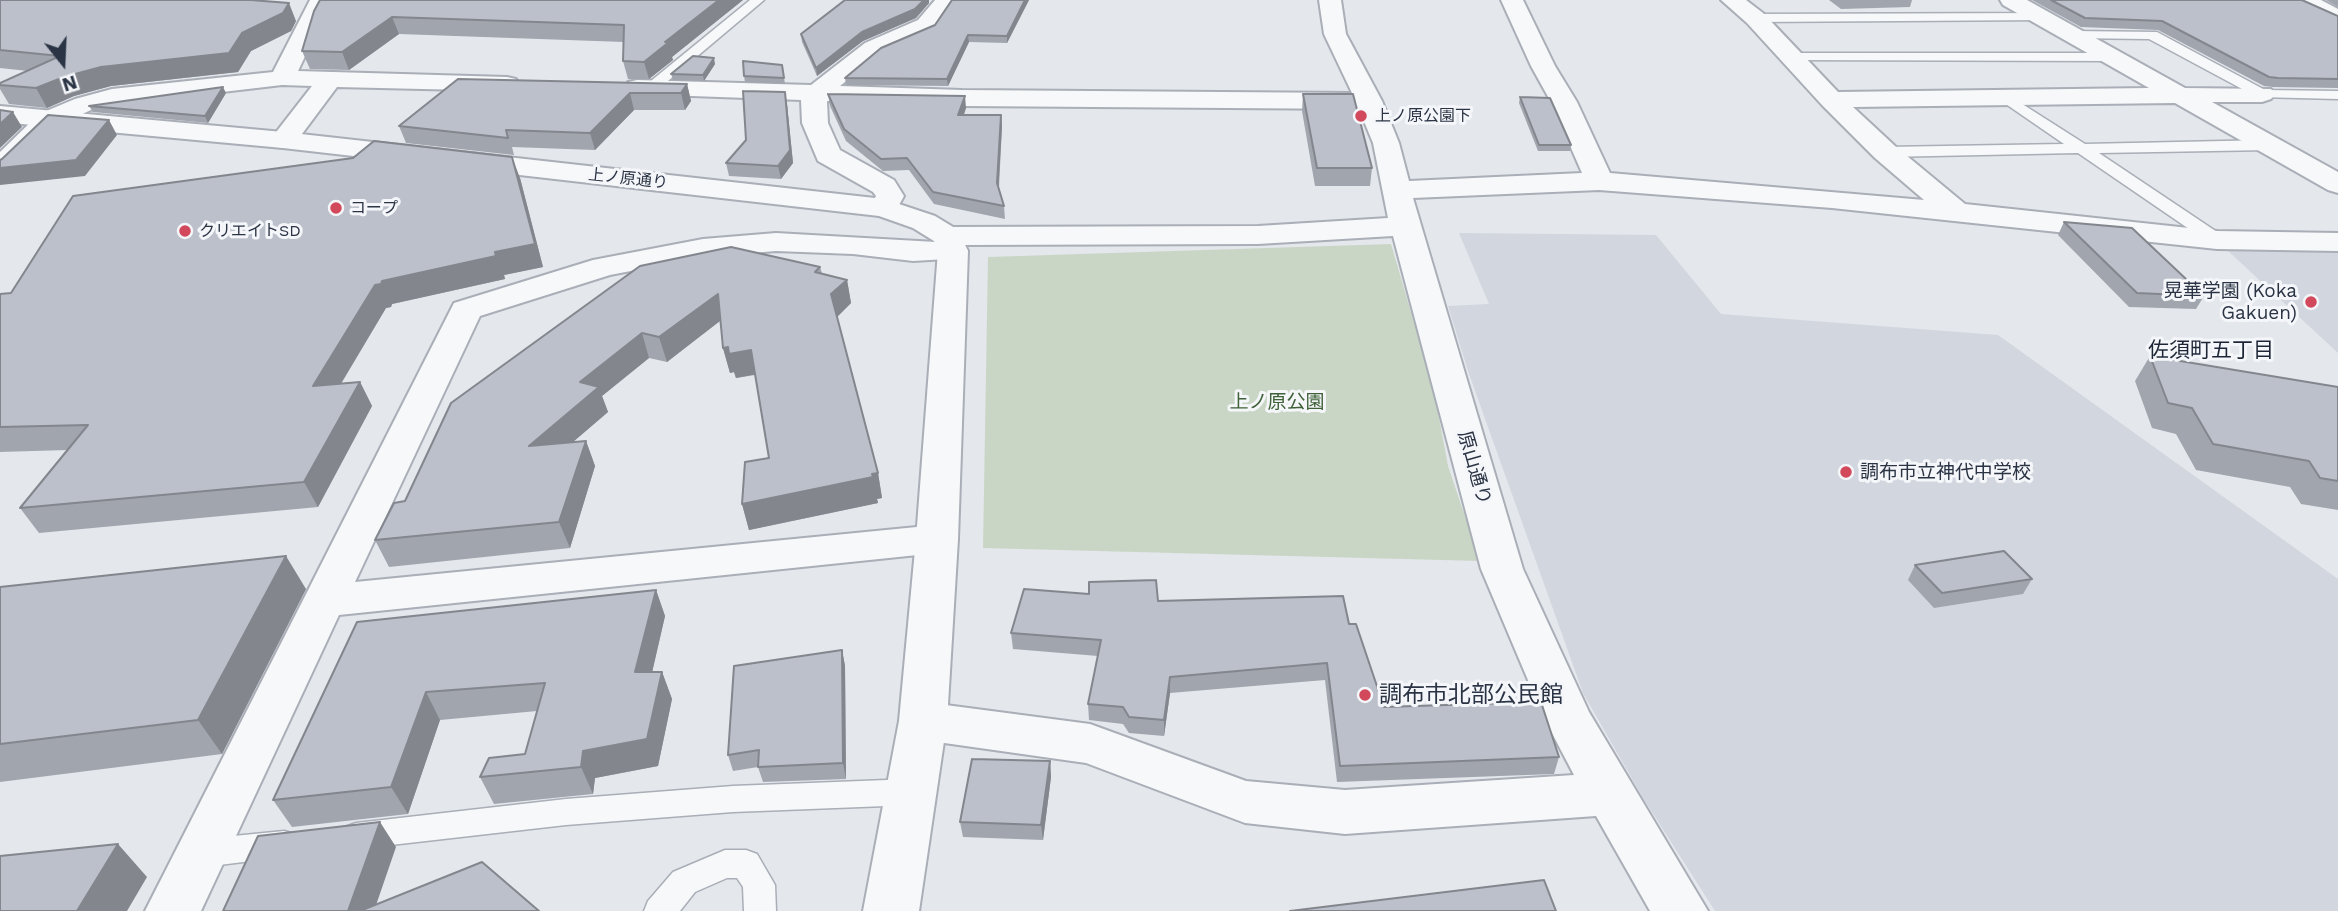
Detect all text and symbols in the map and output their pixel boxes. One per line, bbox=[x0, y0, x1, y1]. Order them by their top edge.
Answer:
north arrow bbox=[28, 28, 98, 98]
text: N bbox=[59, 70, 80, 97]
place label: 上ノ原公園下 bbox=[1375, 106, 1471, 126]
marker: 上ノ原公園下 bbox=[1353, 108, 1369, 124]
street label: 上ノ原通り bbox=[587, 165, 669, 193]
place label: コープ bbox=[350, 198, 398, 218]
marker: コープ bbox=[328, 200, 344, 216]
place label: クリエイトSD bbox=[199, 221, 301, 241]
marker: クリエイトSD bbox=[177, 223, 193, 239]
place label: 晃華学園 (Koka Gakuen) bbox=[2164, 280, 2297, 324]
marker: 晃華学園 (Koka Gakuen) bbox=[2303, 294, 2319, 310]
district label: 佐須町五丁目 bbox=[2148, 338, 2274, 364]
park label: 上ノ原公園 bbox=[1230, 391, 1324, 413]
street label: 原山通り bbox=[1453, 428, 1495, 508]
place label: 調布市立神代中学校 bbox=[1860, 461, 2031, 483]
marker: 調布市立神代中学校 bbox=[1838, 464, 1854, 480]
place label: 調布市北部公民館 bbox=[1379, 681, 1563, 709]
marker: 調布市北部公民館 bbox=[1357, 687, 1373, 703]

